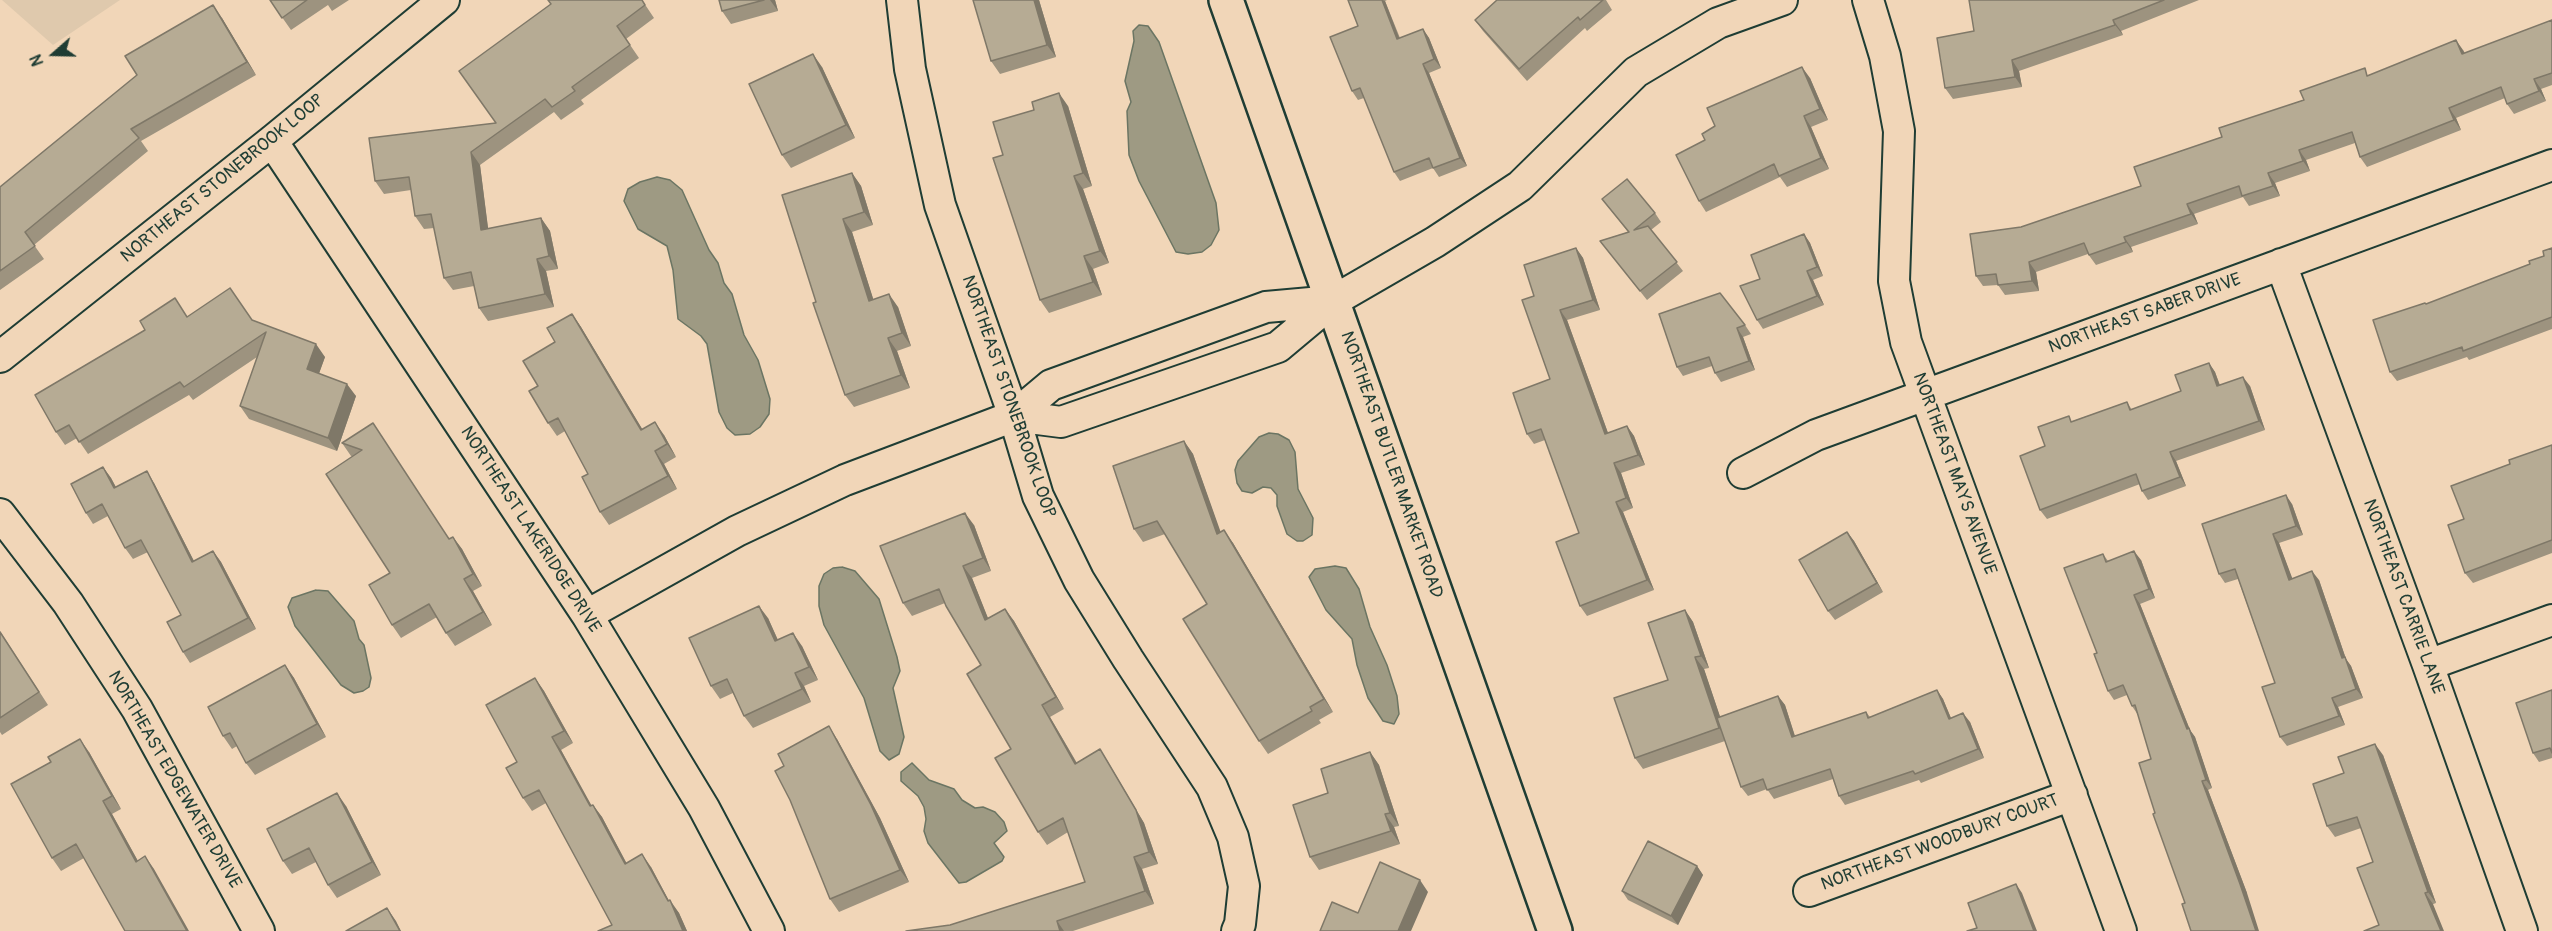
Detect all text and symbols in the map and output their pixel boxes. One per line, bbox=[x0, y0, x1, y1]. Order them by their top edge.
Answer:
north arrow bbox=[24, 24, 84, 84]
text: N bbox=[26, 52, 48, 69]
street label: NORTHEAST STONEBROOK LOOP bbox=[117, 90, 329, 268]
street label: NORTHEAST SABER DRIVE bbox=[2046, 269, 2244, 359]
street label: NORTHEAST STONEBROOK LOOP bbox=[956, 273, 1060, 521]
street label: NORTHEAST BUTLER MARKET ROAD bbox=[1335, 329, 1447, 601]
street label: NORTHEAST MAYS AVENUE bbox=[1907, 370, 2001, 578]
street label: NORTHEAST LAKERIDGE DRIVE bbox=[455, 423, 605, 637]
street label: NORTHEAST CARRIE LANE bbox=[2358, 496, 2448, 698]
street label: NORTHEAST EDGEWATER DRIVE bbox=[103, 667, 245, 893]
street label: NORTHEAST WOODBURY COURT bbox=[1818, 790, 2062, 896]

